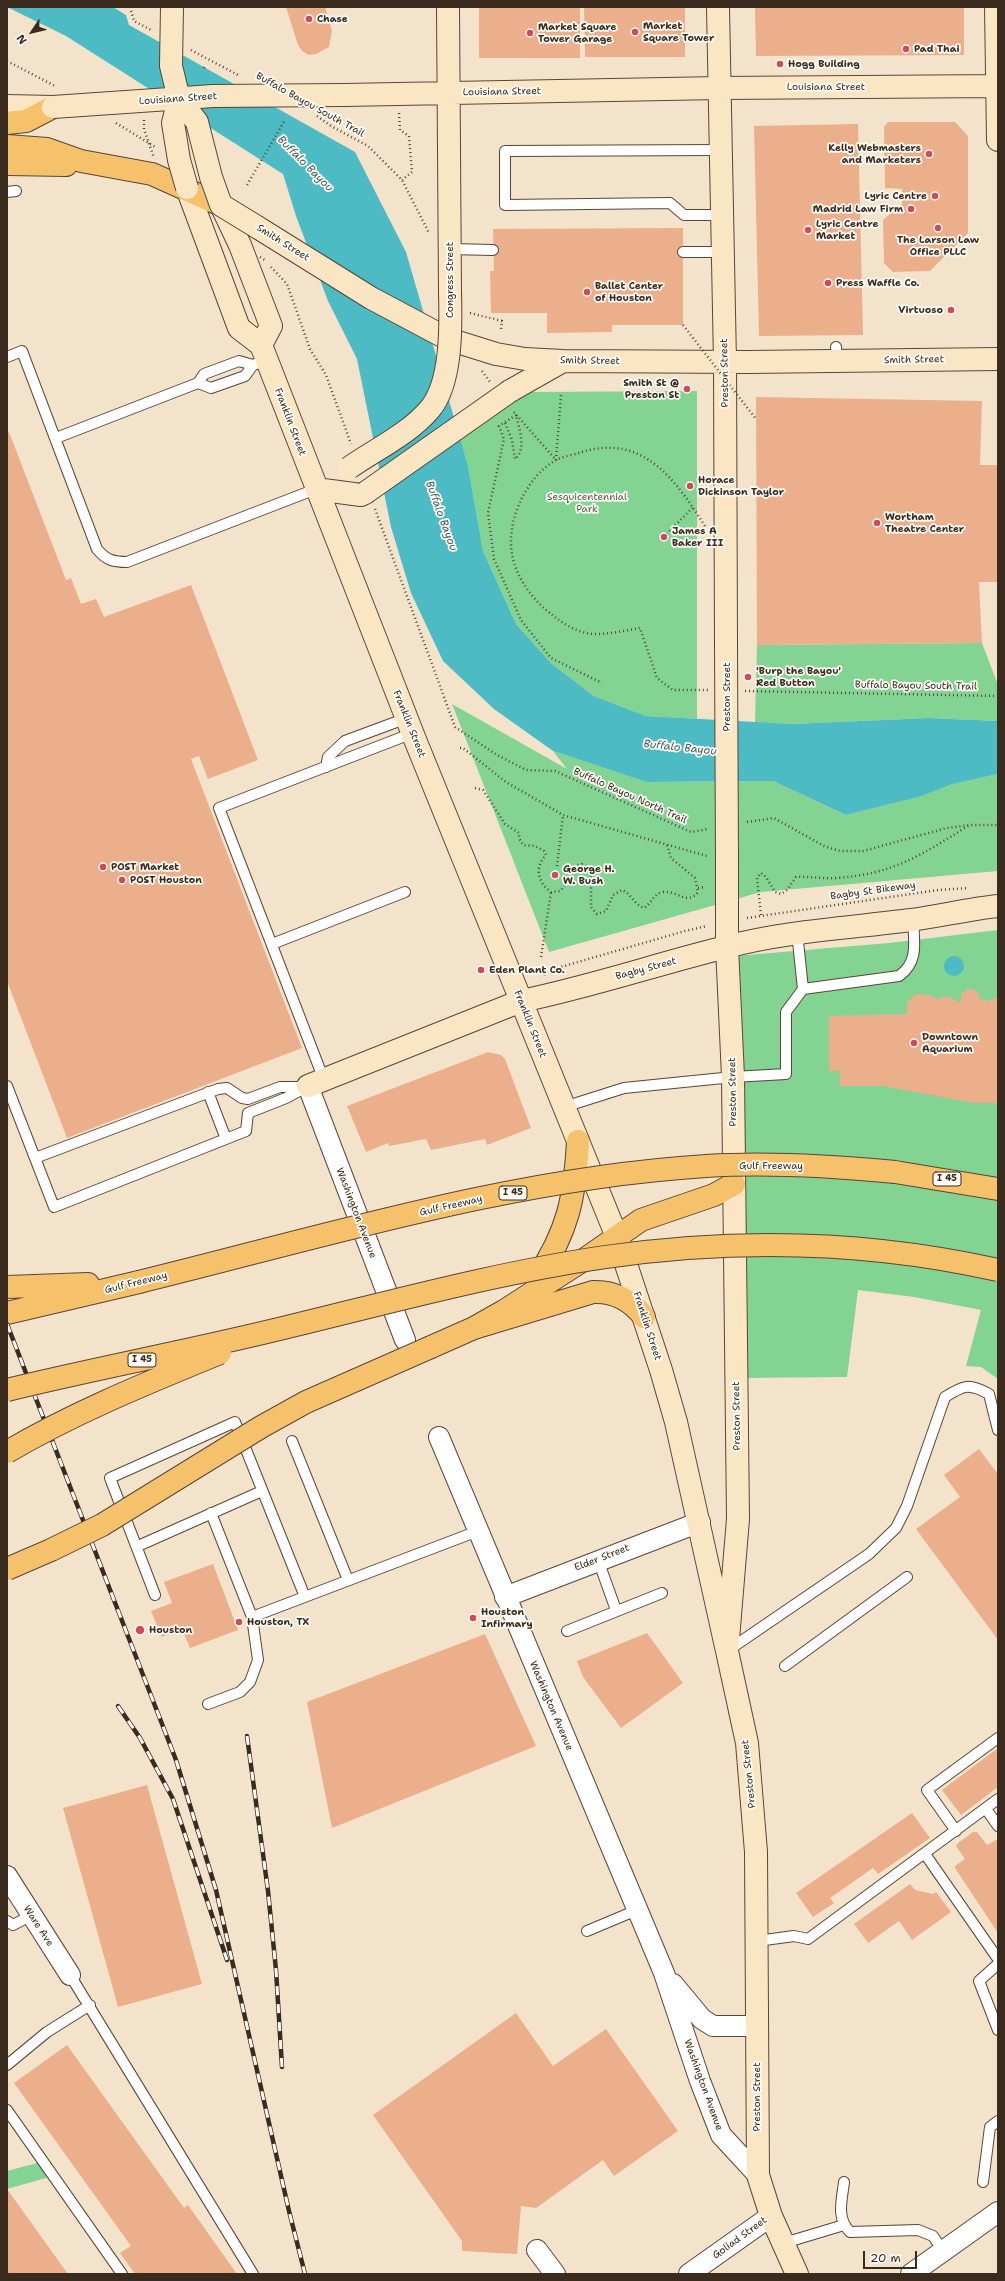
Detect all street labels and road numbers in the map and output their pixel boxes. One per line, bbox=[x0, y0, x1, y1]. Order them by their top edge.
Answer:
street label: Buffalo Bayou South Trail bbox=[254, 70, 366, 140]
street label: Louisiana Street bbox=[787, 81, 865, 93]
street label: Louisiana Street bbox=[463, 85, 541, 99]
street label: Louisiana Street bbox=[138, 90, 218, 108]
street label: Smith Street bbox=[254, 222, 312, 264]
street label: Congress Street bbox=[444, 242, 456, 318]
street label: Preston Street bbox=[718, 338, 732, 408]
street label: Smith Street bbox=[884, 353, 944, 367]
street label: Smith Street bbox=[560, 354, 620, 368]
street label: Franklin Street bbox=[272, 386, 308, 458]
street label: Preston Street bbox=[721, 662, 733, 732]
street label: Buffalo Bayou South Trail bbox=[855, 679, 977, 693]
street label: Franklin Street bbox=[390, 689, 428, 759]
street label: Buffalo Bayou North Trail bbox=[571, 766, 689, 826]
street label: Bagby St Bikeway bbox=[829, 879, 917, 903]
street label: Bagby Street bbox=[614, 955, 678, 983]
street label: Franklin Street bbox=[511, 989, 549, 1059]
street label: Preston Street bbox=[726, 1057, 740, 1127]
street label: Gulf Freeway bbox=[739, 1160, 803, 1172]
street label: Washington Avenue bbox=[333, 1166, 379, 1260]
road number: I 45 bbox=[933, 1172, 961, 1186]
road number: I 45 bbox=[499, 1186, 527, 1200]
street label: Gulf Freeway bbox=[418, 1193, 484, 1219]
street label: Gulf Freeway bbox=[103, 1269, 169, 1297]
street label: Franklin Street bbox=[630, 1290, 664, 1362]
road number: I 45 bbox=[128, 1353, 156, 1367]
street label: Preston Street bbox=[730, 1381, 744, 1451]
street label: Elder Street bbox=[573, 1542, 631, 1574]
street label: Washington Avenue bbox=[527, 1659, 575, 1753]
street label: Preston Street bbox=[739, 1739, 759, 1809]
street label: Ware Ave bbox=[20, 1903, 56, 1949]
street label: Washington Avenue bbox=[681, 2038, 725, 2132]
street label: Preston Street bbox=[751, 2062, 763, 2132]
street label: Goliad Street bbox=[710, 2214, 770, 2262]

